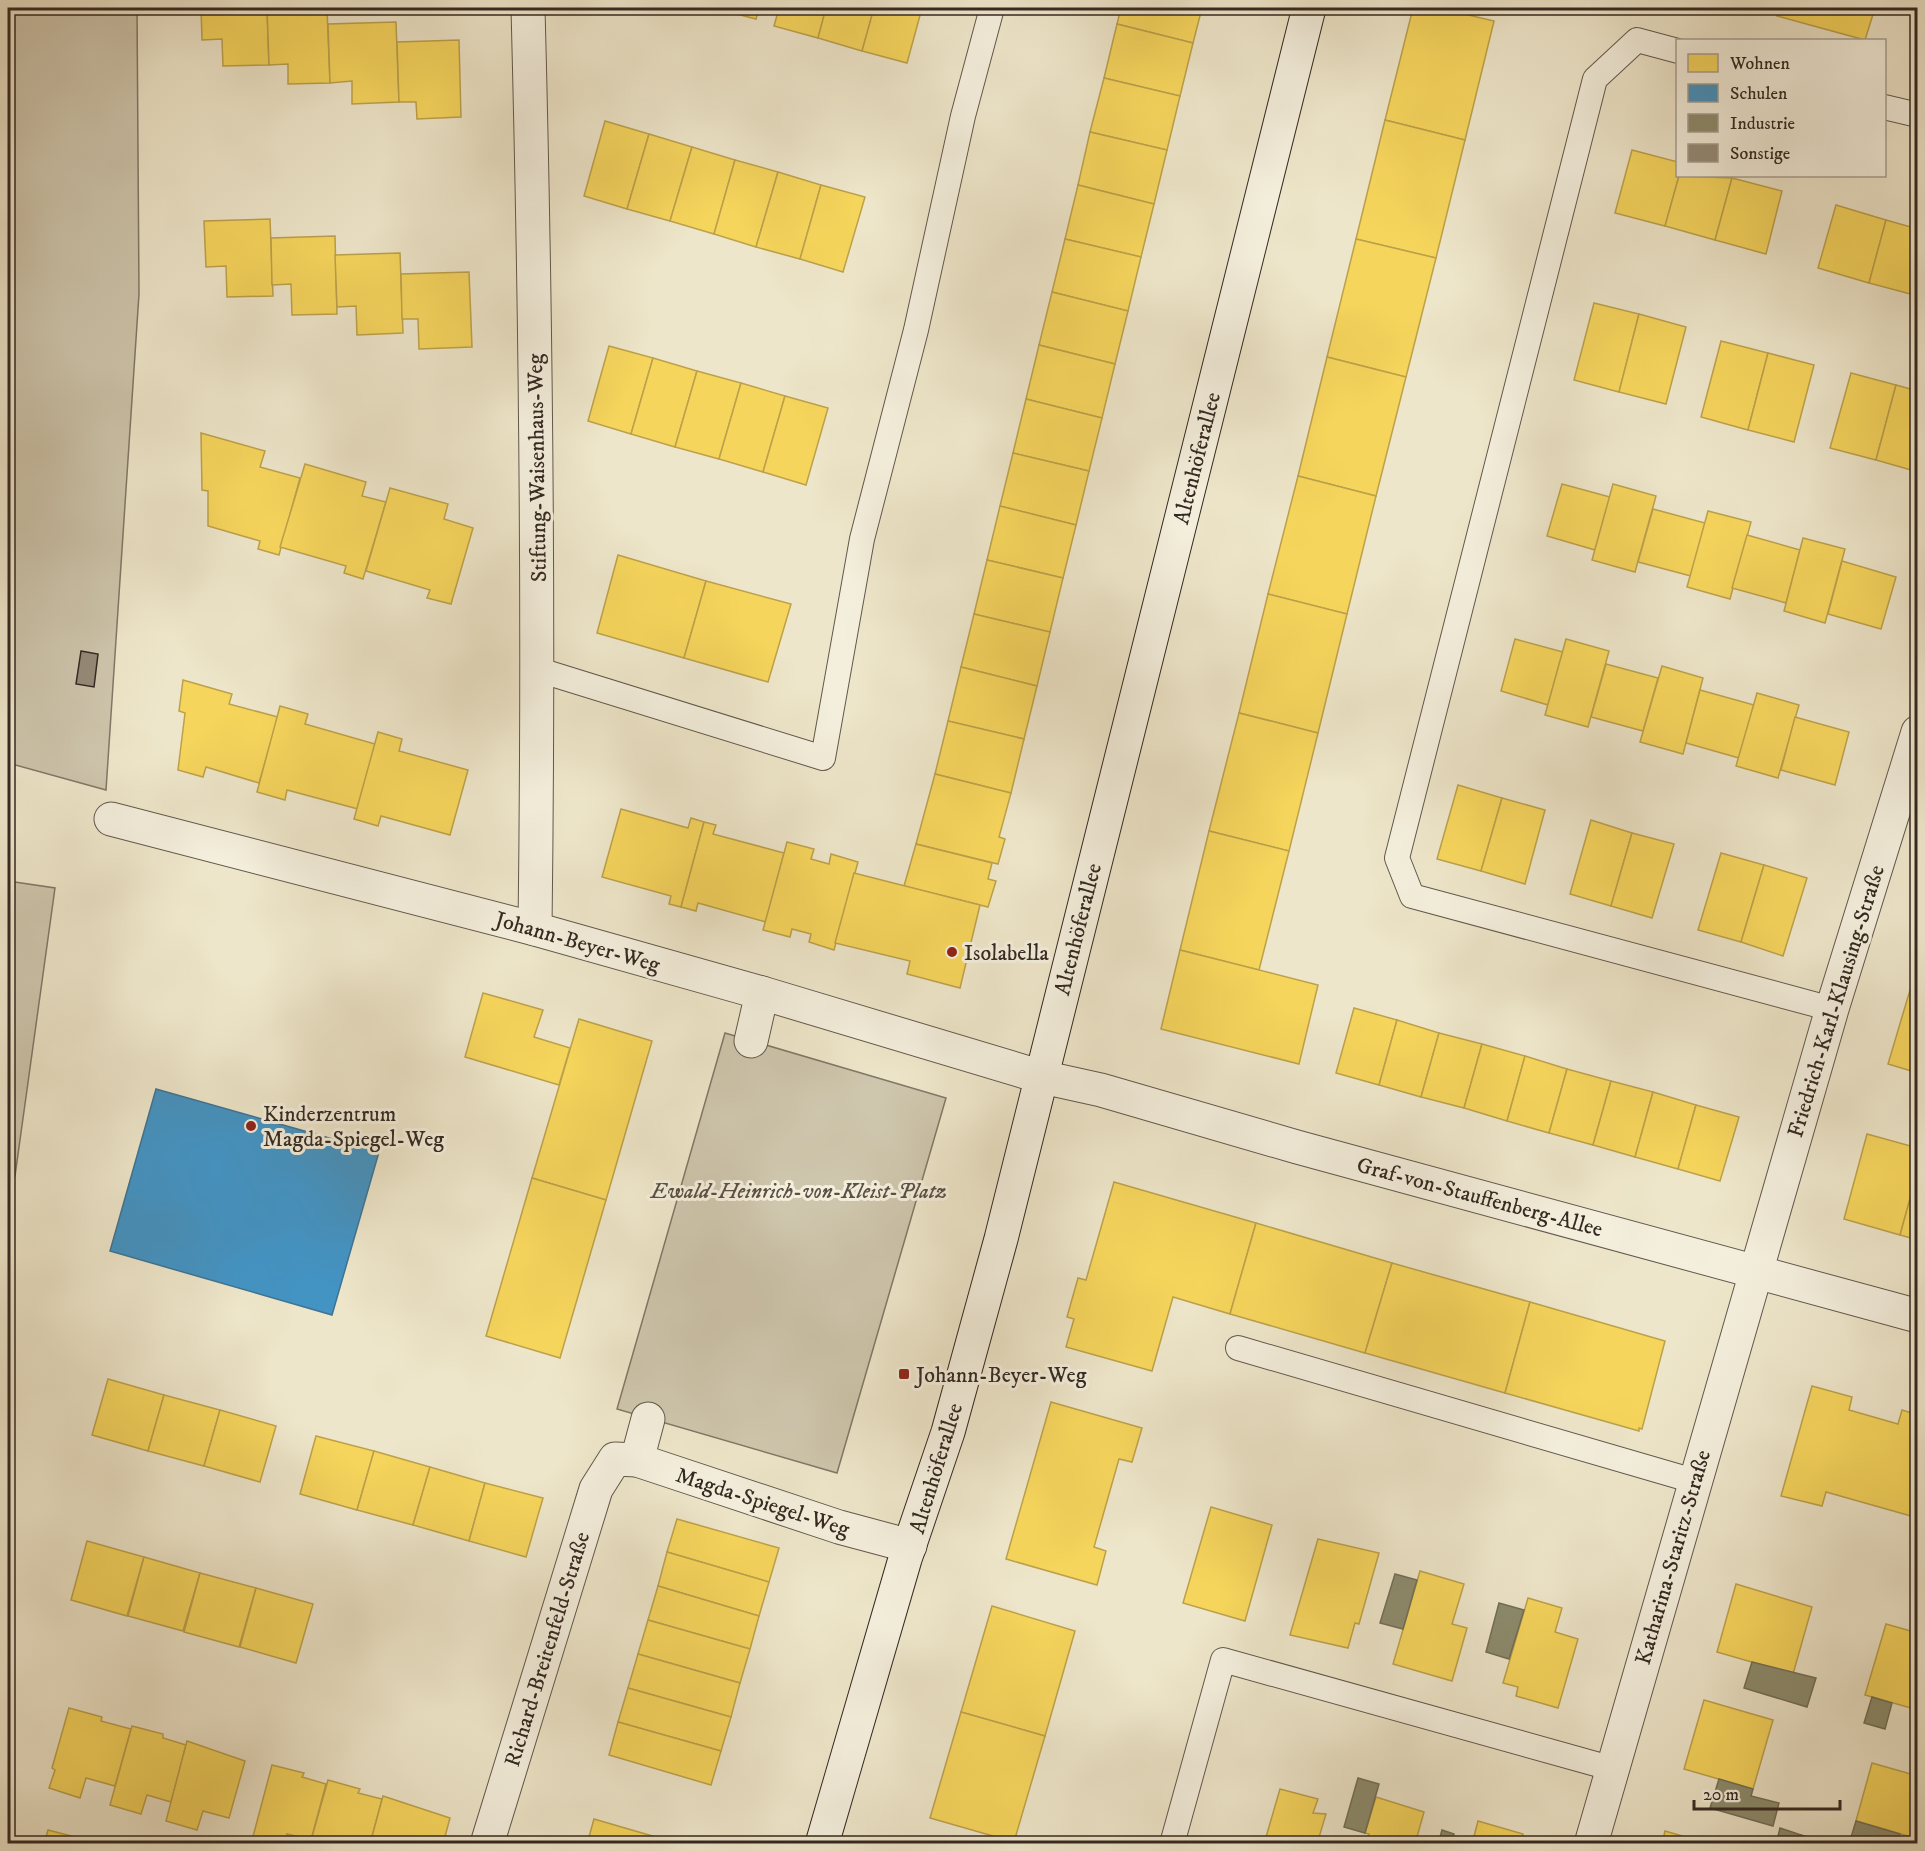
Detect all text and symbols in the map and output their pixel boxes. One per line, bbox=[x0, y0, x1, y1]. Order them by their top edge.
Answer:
legend bbox=[1676, 39, 1886, 177]
text: Wohnen bbox=[1729, 53, 1791, 75]
text: Schulen bbox=[1730, 83, 1788, 105]
text: Industrie bbox=[1730, 113, 1795, 135]
text: Sonstige bbox=[1730, 143, 1790, 165]
street label: Stiftung-Waisenhaus-Weg bbox=[522, 353, 553, 582]
street label: Altenhöferallee bbox=[1168, 390, 1227, 527]
street label: Altenhöferallee bbox=[1049, 861, 1108, 998]
street label: Friedrich-Karl-Klausing-Straße bbox=[1782, 862, 1891, 1141]
street label: Johann-Beyer-Weg bbox=[490, 905, 663, 979]
place label: Isolabella bbox=[964, 940, 1050, 967]
marker: Isolabella bbox=[945, 945, 959, 959]
place label: Kinderzentrum Magda-Spiegel-Weg bbox=[263, 1101, 444, 1153]
marker: Kinderzentrum Magda-Spiegel-Weg bbox=[244, 1119, 258, 1133]
street label: Graf-von-Stauffenberg-Allee bbox=[1354, 1152, 1606, 1243]
park label: Ewald-Heinrich-von-Kleist-Platz bbox=[649, 1178, 947, 1205]
place label: Johann-Beyer-Weg bbox=[914, 1362, 1087, 1389]
marker: Johann-Beyer-Weg bbox=[897, 1367, 911, 1381]
street label: Altenhöferallee bbox=[904, 1400, 969, 1537]
street label: Katharina-Staritz-Straße bbox=[1630, 1447, 1717, 1668]
street label: Magda-Spiegel-Weg bbox=[672, 1462, 853, 1543]
street label: Richard-Breitenfeld-Straße bbox=[499, 1529, 596, 1770]
scale bar bbox=[1694, 1773, 1840, 1811]
text: 20 m bbox=[1703, 1784, 1739, 1806]

